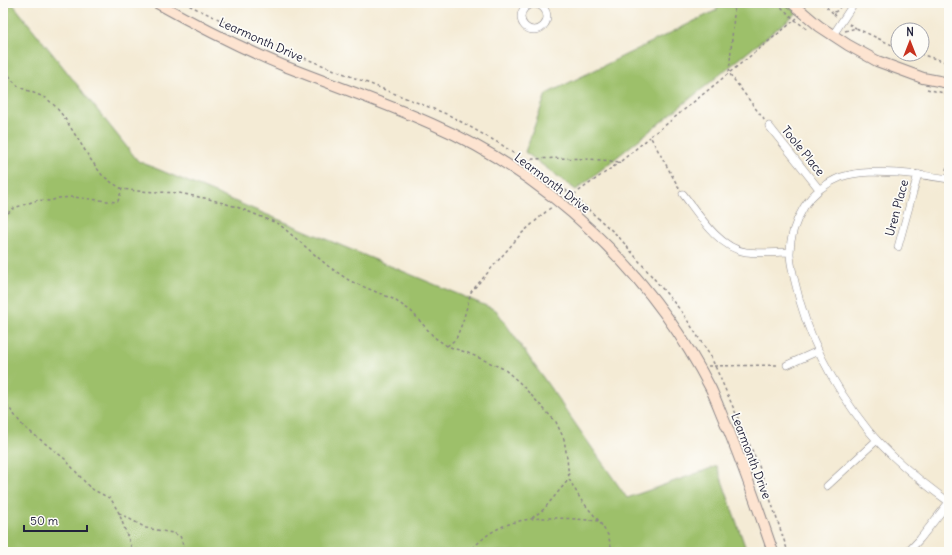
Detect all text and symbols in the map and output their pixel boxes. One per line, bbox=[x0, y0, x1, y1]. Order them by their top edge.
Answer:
street label: Learmonth Drive bbox=[217, 14, 306, 65]
north arrow bbox=[890, 22, 930, 62]
text: N bbox=[906, 25, 914, 39]
street label: Toole Place bbox=[779, 123, 828, 179]
street label: Learmonth Drive bbox=[512, 149, 593, 216]
street label: Uren Place bbox=[882, 178, 911, 238]
street label: Learmonth Drive bbox=[728, 411, 775, 501]
scale bar bbox=[24, 507, 87, 533]
text: 50 m bbox=[30, 513, 59, 528]

